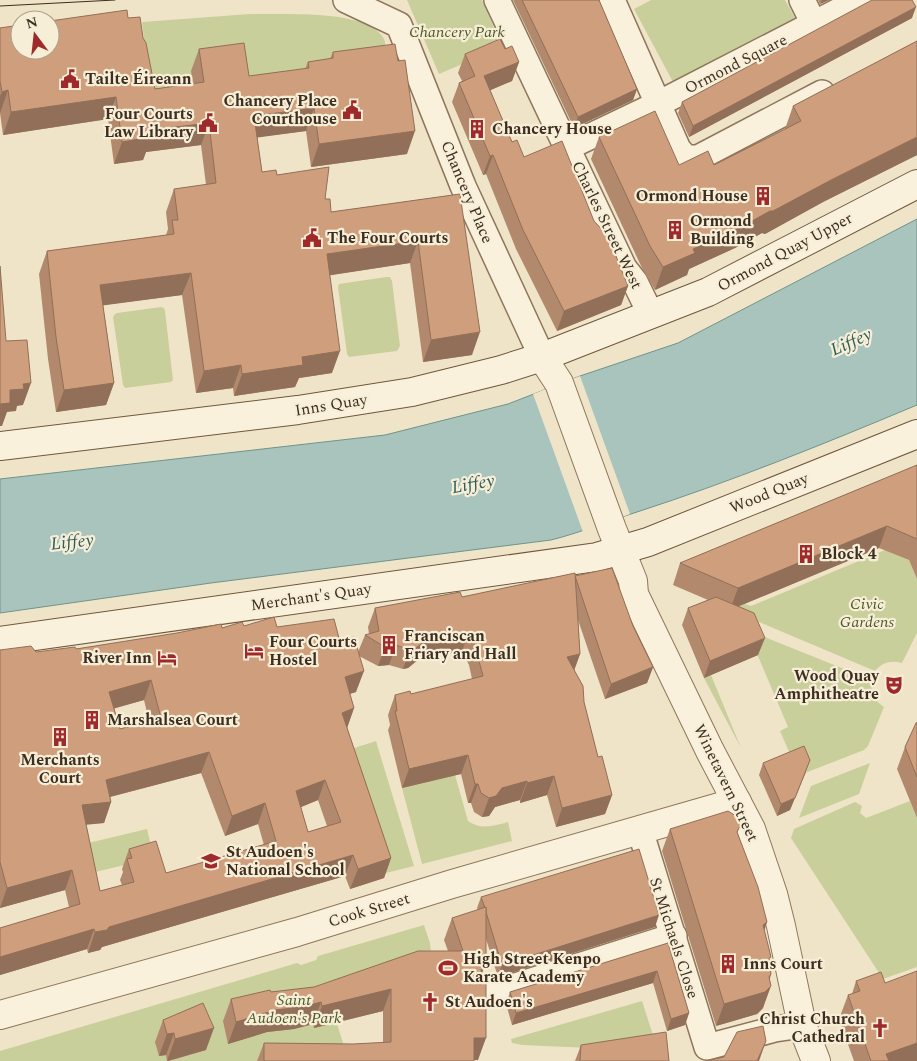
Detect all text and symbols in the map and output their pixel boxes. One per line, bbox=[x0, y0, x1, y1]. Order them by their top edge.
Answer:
north arrow bbox=[10, 10, 60, 60]
text: N bbox=[24, 11, 40, 35]
park label: Chancery Park bbox=[409, 20, 506, 44]
street label: Ormond Square bbox=[680, 28, 792, 100]
place label: Tailte Éireann bbox=[85, 67, 192, 91]
public building icon: Tailte Éireann bbox=[59, 68, 81, 90]
place label: Chancery Place Courthouse bbox=[223, 89, 337, 131]
public building icon: Chancery Place Courthouse bbox=[341, 99, 363, 121]
place label: Four Courts Law Library bbox=[104, 102, 194, 144]
public building icon: Four Courts Law Library bbox=[197, 112, 219, 134]
place label: Chancery House bbox=[492, 117, 612, 141]
building icon: Chancery House bbox=[466, 118, 488, 140]
street label: Chancery Place bbox=[435, 137, 499, 247]
street label: Charles Street West bbox=[566, 157, 649, 293]
place label: Ormond House bbox=[636, 184, 748, 208]
building icon: Ormond House bbox=[752, 185, 774, 207]
street label: Ormond Quay Upper bbox=[713, 206, 857, 298]
place label: Ormond Building bbox=[690, 209, 754, 251]
building icon: Ormond Building bbox=[664, 219, 686, 241]
place label: The Four Courts bbox=[327, 226, 448, 250]
public building icon: The Four Courts bbox=[301, 227, 323, 249]
water label: Liffey bbox=[826, 321, 876, 363]
street label: Inns Quay bbox=[293, 387, 370, 423]
street label: Wood Quay bbox=[726, 466, 813, 520]
water label: Liffey bbox=[450, 467, 496, 501]
water label: Liffey bbox=[49, 526, 95, 558]
place label: Block 4 bbox=[821, 542, 877, 566]
building icon: Block 4 bbox=[795, 543, 817, 565]
street label: Merchant's Quay bbox=[249, 576, 374, 617]
park label: Civic Gardens bbox=[840, 592, 894, 634]
place label: Franciscan Friary and Hall bbox=[404, 624, 516, 666]
place label: Four Courts Hostel bbox=[269, 630, 357, 672]
building icon: Franciscan Friary and Hall bbox=[378, 634, 400, 656]
hotel icon: Four Courts Hostel bbox=[243, 640, 265, 662]
place label: River Inn bbox=[82, 646, 152, 670]
hotel icon: River Inn bbox=[156, 647, 178, 669]
place label: Wood Quay Amphitheatre bbox=[774, 664, 880, 706]
theatre icon: Wood Quay Amphitheatre bbox=[883, 674, 905, 696]
place label: Marshalsea Court bbox=[107, 708, 238, 732]
building icon: Marshalsea Court bbox=[81, 709, 103, 731]
street label: Winetavern Street bbox=[687, 720, 765, 846]
building icon: Merchants Court bbox=[49, 726, 71, 748]
place label: Merchants Court bbox=[20, 748, 100, 790]
place label: St Audoen's National School bbox=[226, 840, 345, 882]
school or university icon: St Audoen's National School bbox=[200, 850, 222, 872]
street label: St Michaels Close bbox=[643, 874, 705, 1002]
street label: Cook Street bbox=[325, 886, 413, 934]
place label: High Street Kenpo Karate Academy bbox=[463, 947, 601, 989]
place label: Inns Court bbox=[743, 952, 823, 976]
building icon: Inns Court bbox=[717, 953, 739, 975]
sports icon: High Street Kenpo Karate Academy bbox=[437, 957, 459, 979]
park label: Saint Audoen's Park bbox=[246, 988, 342, 1030]
place label: St Audoen's bbox=[445, 990, 533, 1014]
church icon: St Audoen's bbox=[419, 991, 441, 1013]
place label: Christ Church Cathedral bbox=[759, 1007, 865, 1049]
church icon: Christ Church Cathedral bbox=[869, 1017, 891, 1039]

